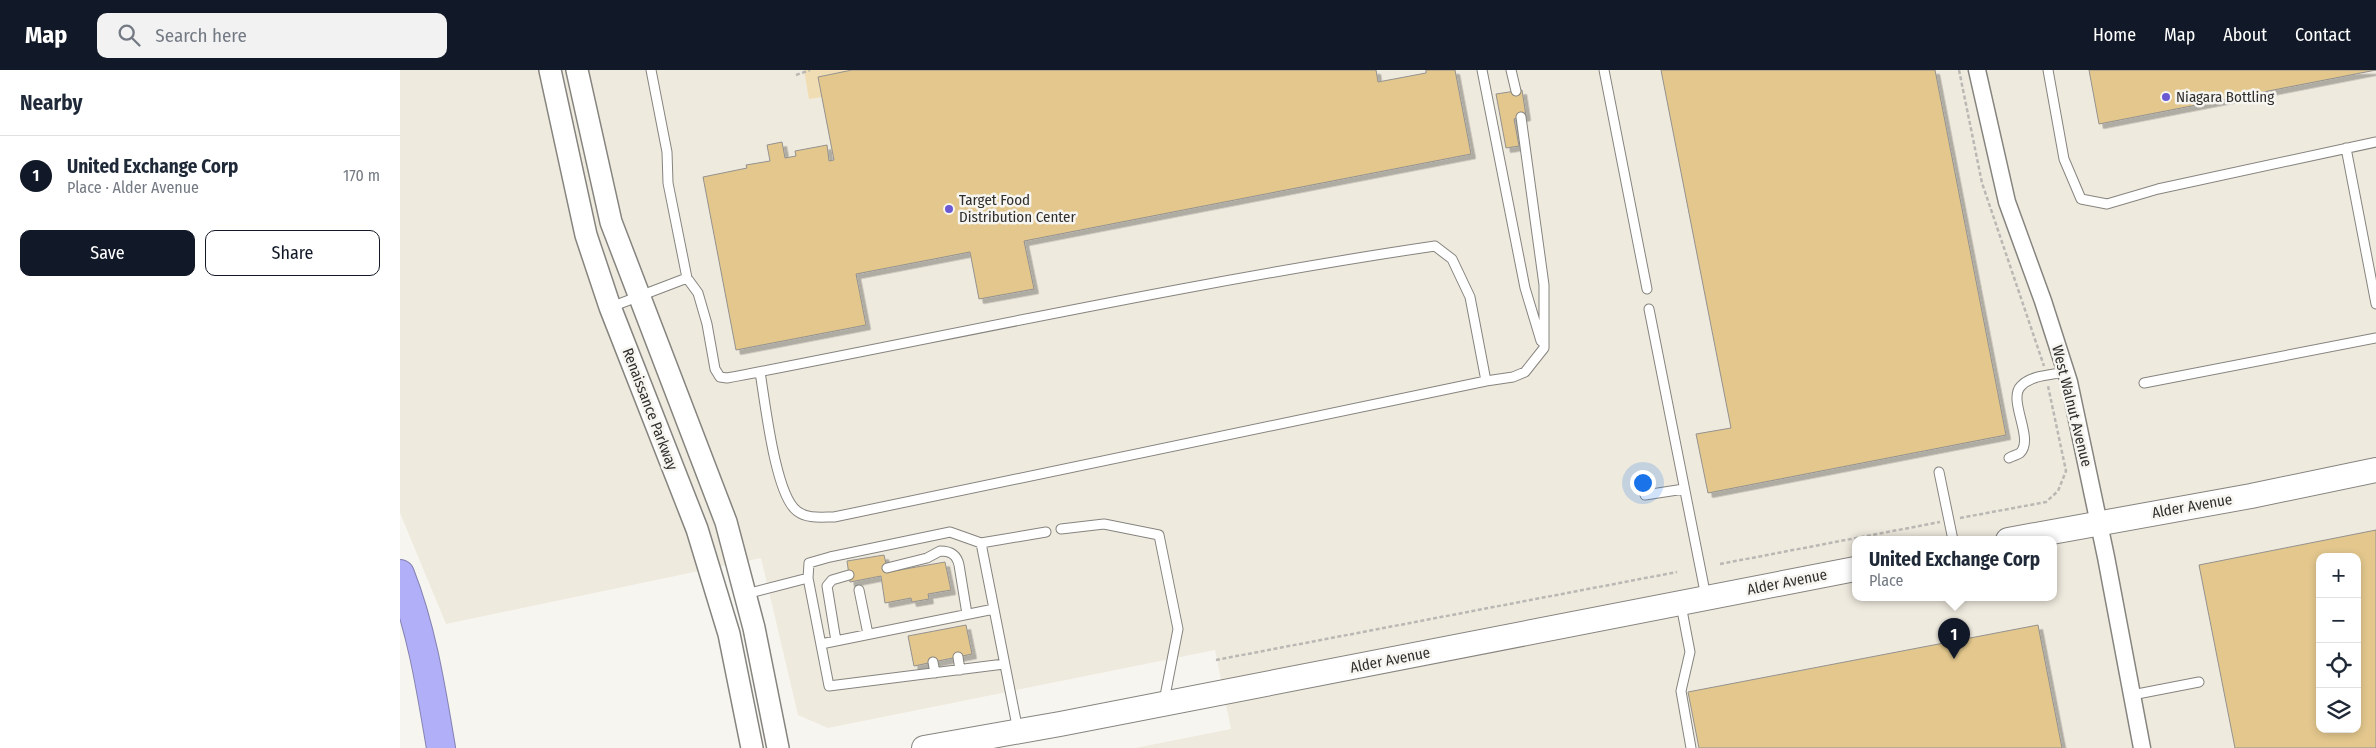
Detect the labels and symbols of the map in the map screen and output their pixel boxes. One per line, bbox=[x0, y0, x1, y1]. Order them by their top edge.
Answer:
place label: Niagara Bottling bbox=[2176, 88, 2274, 106]
marker: Niagara Bottling bbox=[2160, 91, 2172, 103]
place label: Target Food Distribution Center bbox=[959, 191, 1076, 226]
marker: Target Food Distribution Center bbox=[943, 203, 955, 215]
street label: West Walnut Avenue bbox=[2048, 343, 2096, 469]
street label: Renaissance Parkway bbox=[618, 345, 682, 473]
your location bbox=[1630, 470, 1656, 496]
street label: Alder Avenue bbox=[2151, 490, 2233, 522]
street label: Alder Avenue bbox=[1745, 565, 1829, 599]
pin: 1 bbox=[1938, 618, 1970, 659]
street label: Alder Avenue bbox=[1348, 643, 1432, 677]

